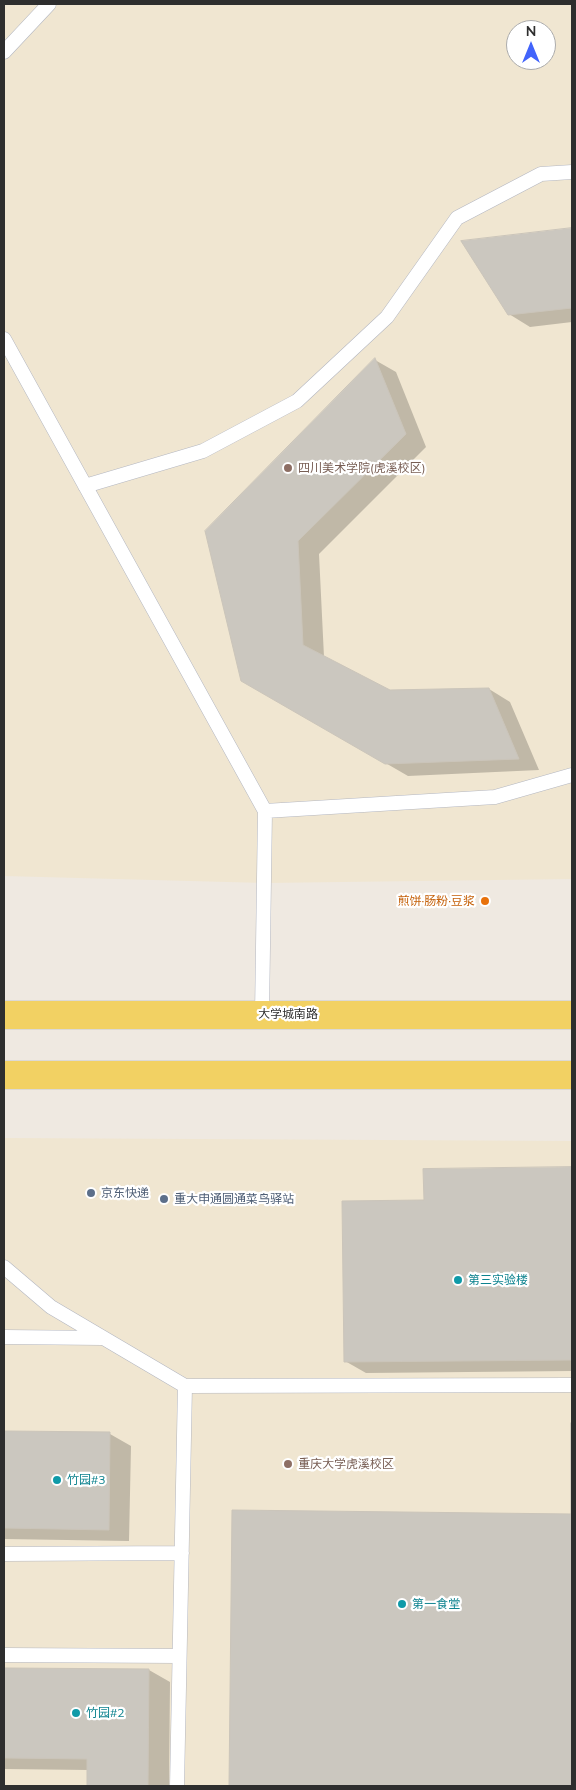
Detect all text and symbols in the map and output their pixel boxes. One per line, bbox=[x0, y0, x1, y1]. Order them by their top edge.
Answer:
north arrow bbox=[506, 20, 556, 70]
text: N bbox=[526, 22, 536, 40]
place label: 四川美术学院(虎溪校区) bbox=[298, 461, 426, 475]
marker: 四川美术学院(虎溪校区) bbox=[282, 462, 294, 474]
place label: 煎饼·肠粉·豆浆 bbox=[397, 894, 475, 908]
marker: 煎饼·肠粉·豆浆 bbox=[479, 895, 491, 907]
street label: 大学城南路 bbox=[258, 1007, 318, 1021]
place label: 京东快递 bbox=[101, 1186, 149, 1200]
marker: 京东快递 bbox=[85, 1187, 97, 1199]
place label: 重大申通圆通菜鸟驿站 bbox=[174, 1192, 294, 1206]
marker: 重大申通圆通菜鸟驿站 bbox=[158, 1193, 170, 1205]
place label: 第三实验楼 bbox=[468, 1273, 528, 1287]
marker: 第三实验楼 bbox=[452, 1274, 464, 1286]
place label: 重庆大学虎溪校区 bbox=[298, 1457, 394, 1471]
marker: 重庆大学虎溪校区 bbox=[282, 1458, 294, 1470]
place label: 竹园#3 bbox=[67, 1473, 105, 1487]
marker: 竹园#3 bbox=[51, 1474, 63, 1486]
place label: 第一食堂 bbox=[412, 1597, 460, 1611]
marker: 第一食堂 bbox=[396, 1598, 408, 1610]
place label: 竹园#2 bbox=[86, 1706, 124, 1720]
marker: 竹园#2 bbox=[70, 1707, 82, 1719]

